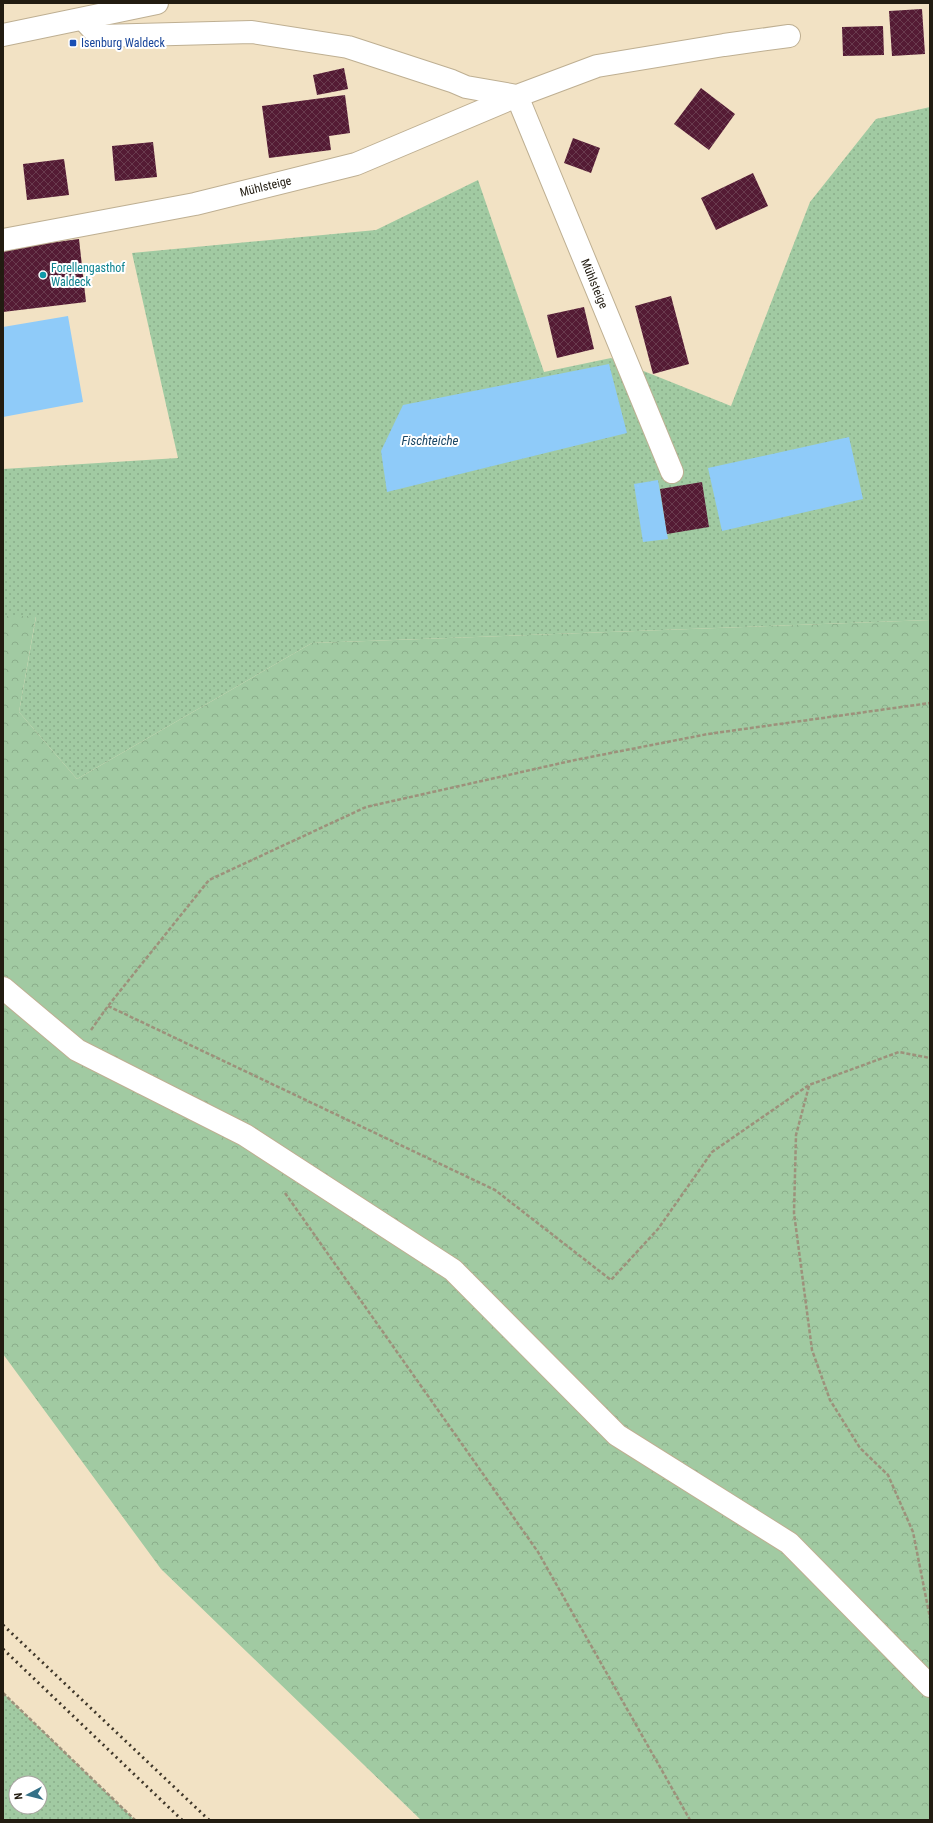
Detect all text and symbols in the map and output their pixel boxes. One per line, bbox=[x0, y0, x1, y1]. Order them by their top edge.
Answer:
place label: Isenburg Waldeck bbox=[81, 36, 165, 50]
marker: Isenburg Waldeck bbox=[68, 38, 78, 48]
street label: Mühlsteige bbox=[238, 173, 293, 200]
street label: Mühlsteige bbox=[578, 257, 611, 311]
place label: Forellengasthof Waldeck bbox=[51, 261, 125, 289]
marker: Forellengasthof Waldeck bbox=[38, 270, 48, 280]
water label: Fischteiche bbox=[402, 433, 459, 448]
north arrow bbox=[8, 1775, 48, 1815]
text: N bbox=[12, 1792, 25, 1800]

